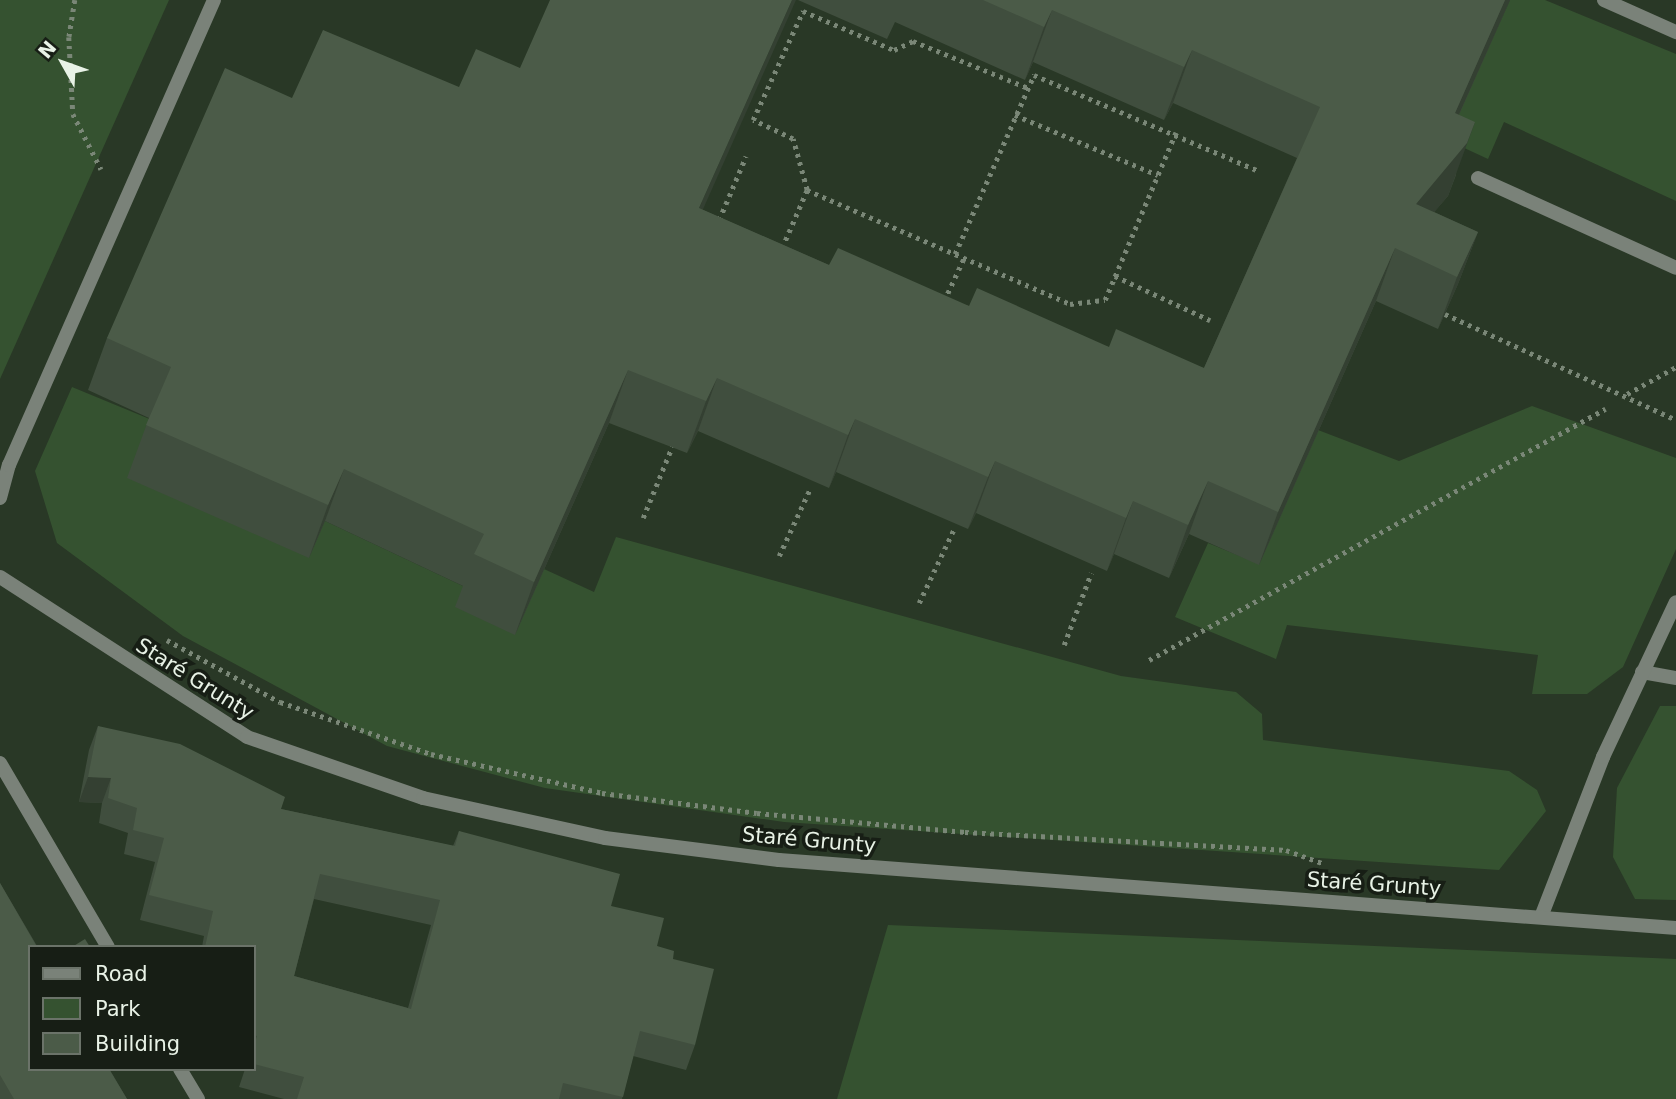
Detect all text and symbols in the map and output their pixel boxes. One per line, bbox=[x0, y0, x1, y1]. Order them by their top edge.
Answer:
north arrow bbox=[28, 28, 98, 98]
text: N bbox=[33, 36, 60, 63]
street label: Staré Grunty bbox=[131, 633, 259, 725]
street label: Staré Grunty bbox=[741, 822, 877, 858]
street label: Staré Grunty bbox=[1306, 867, 1442, 901]
legend bbox=[28, 945, 256, 1071]
text: Road bbox=[95, 962, 148, 986]
text: Park bbox=[95, 997, 140, 1021]
text: Building bbox=[95, 1032, 180, 1056]

